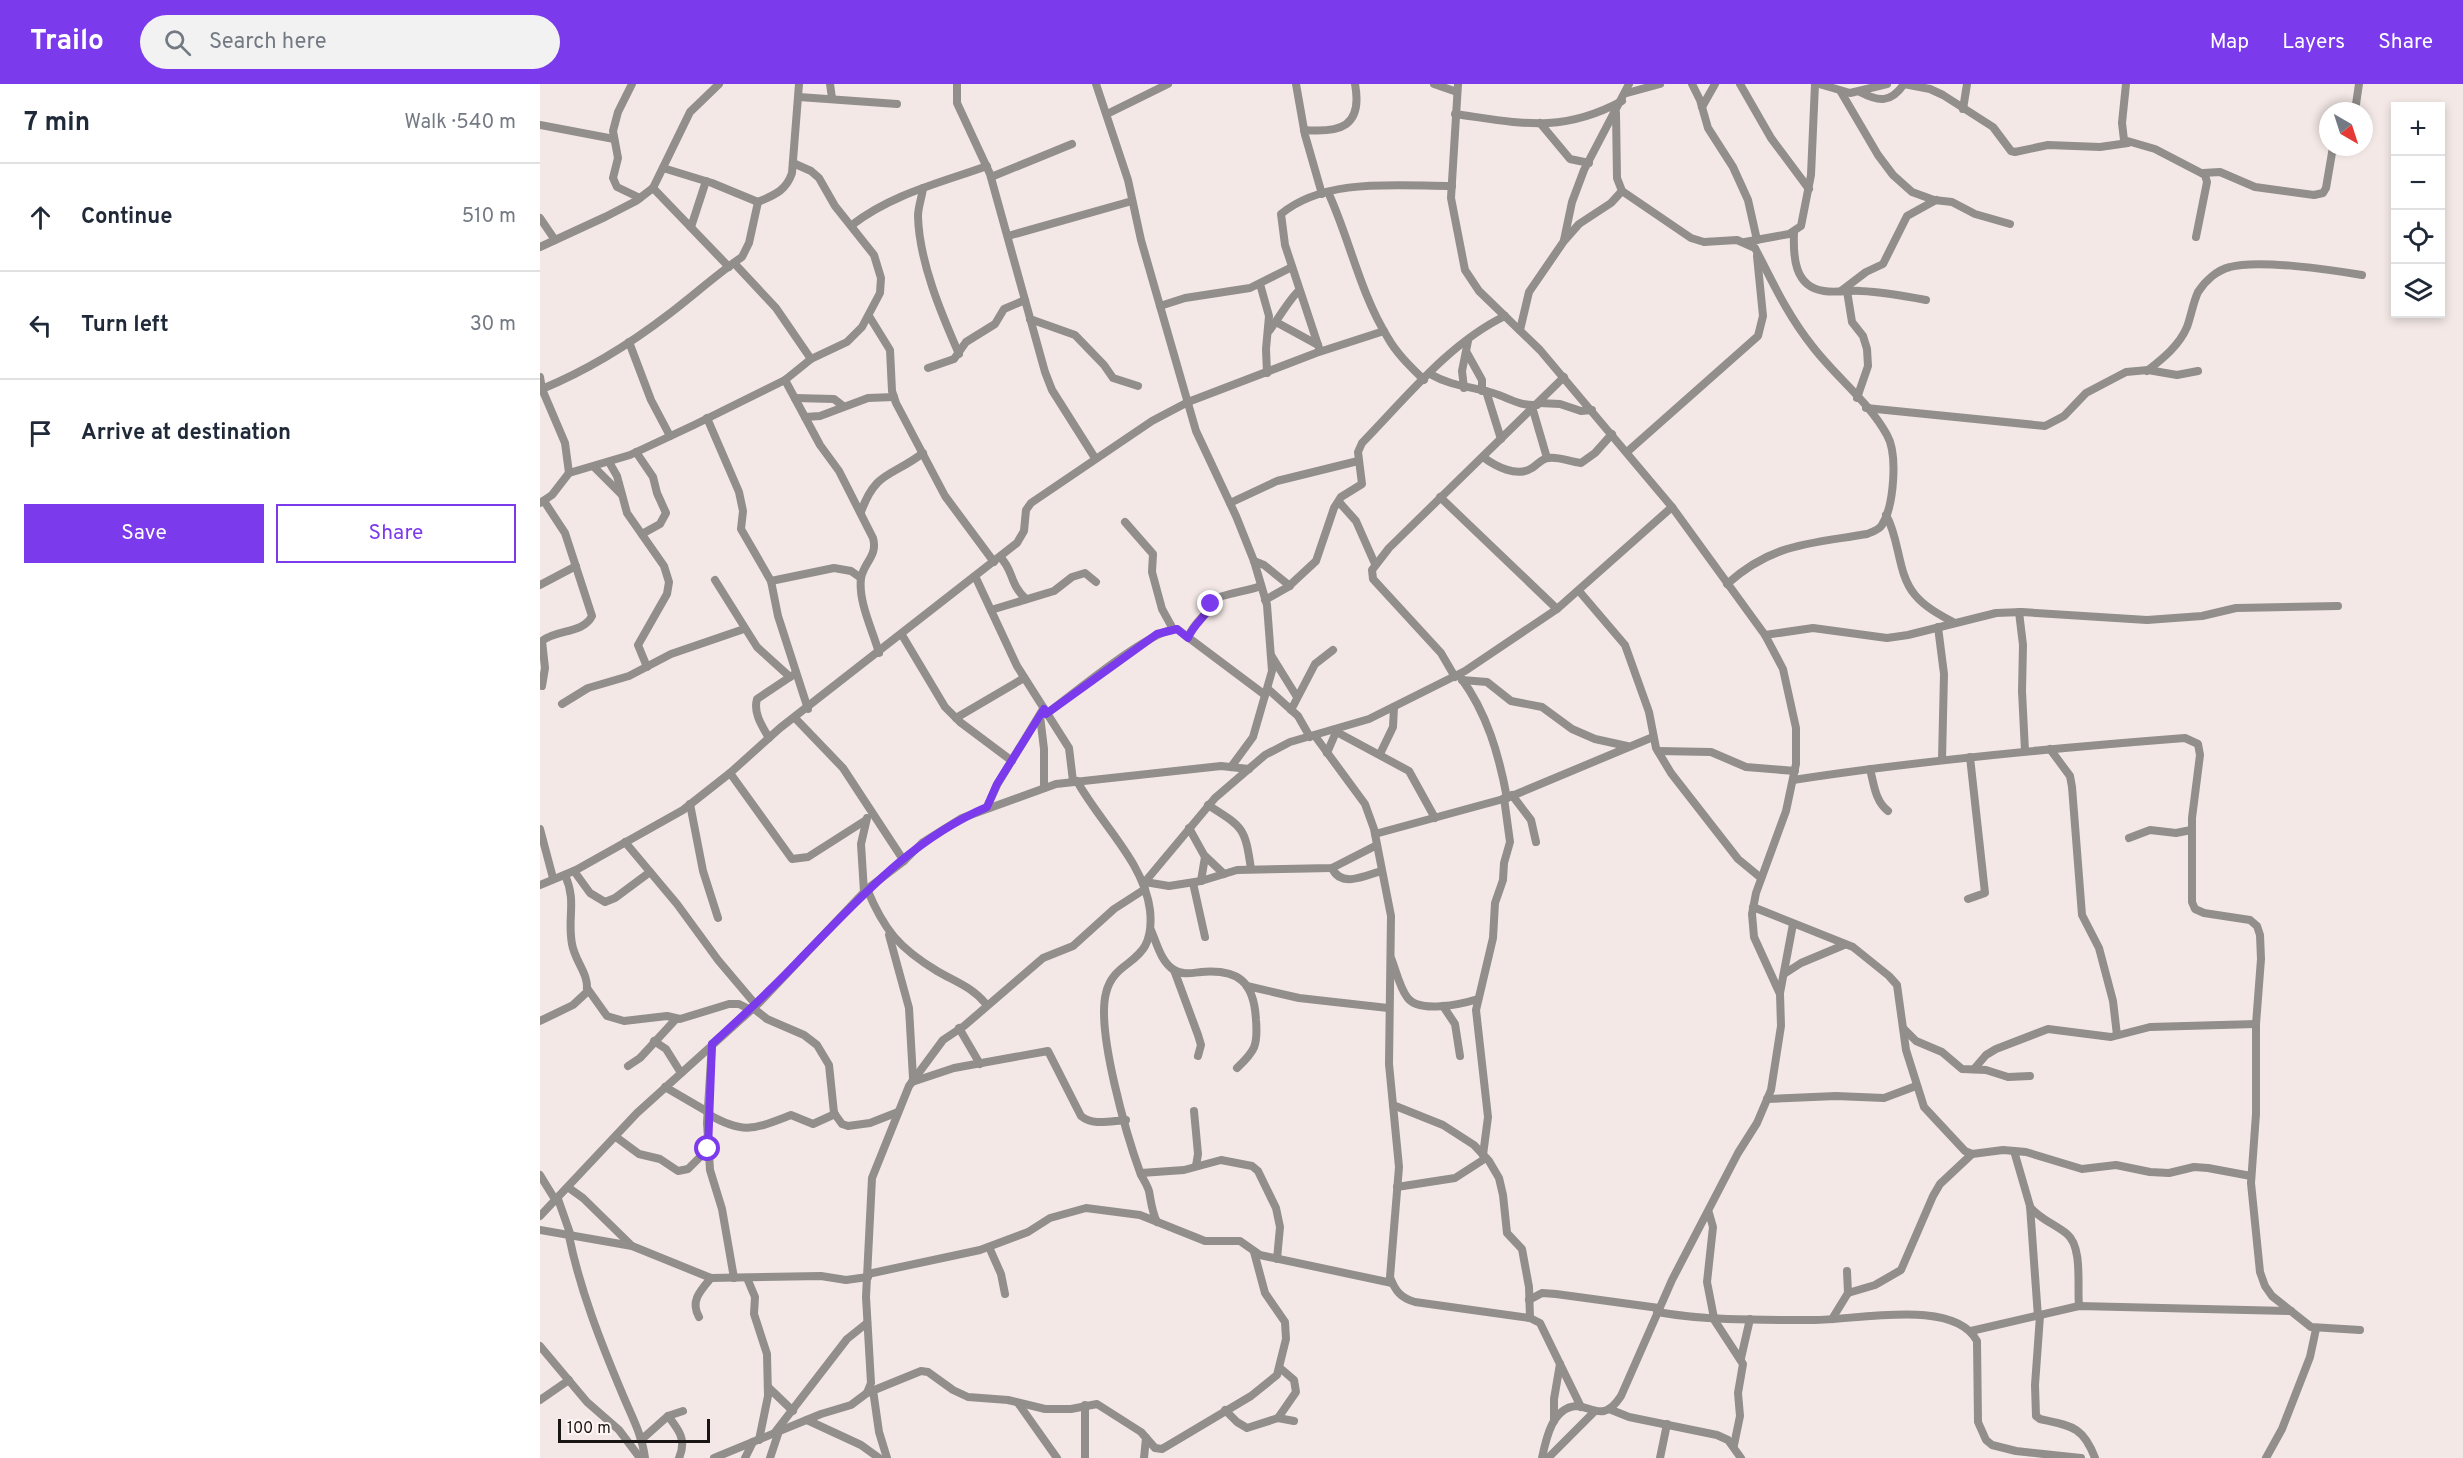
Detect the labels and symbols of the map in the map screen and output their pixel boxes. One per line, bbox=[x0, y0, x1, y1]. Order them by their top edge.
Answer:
north arrow bbox=[2319, 102, 2373, 156]
route end bbox=[1197, 590, 1223, 616]
route start bbox=[694, 1135, 720, 1161]
scale bar bbox=[558, 1416, 710, 1444]

